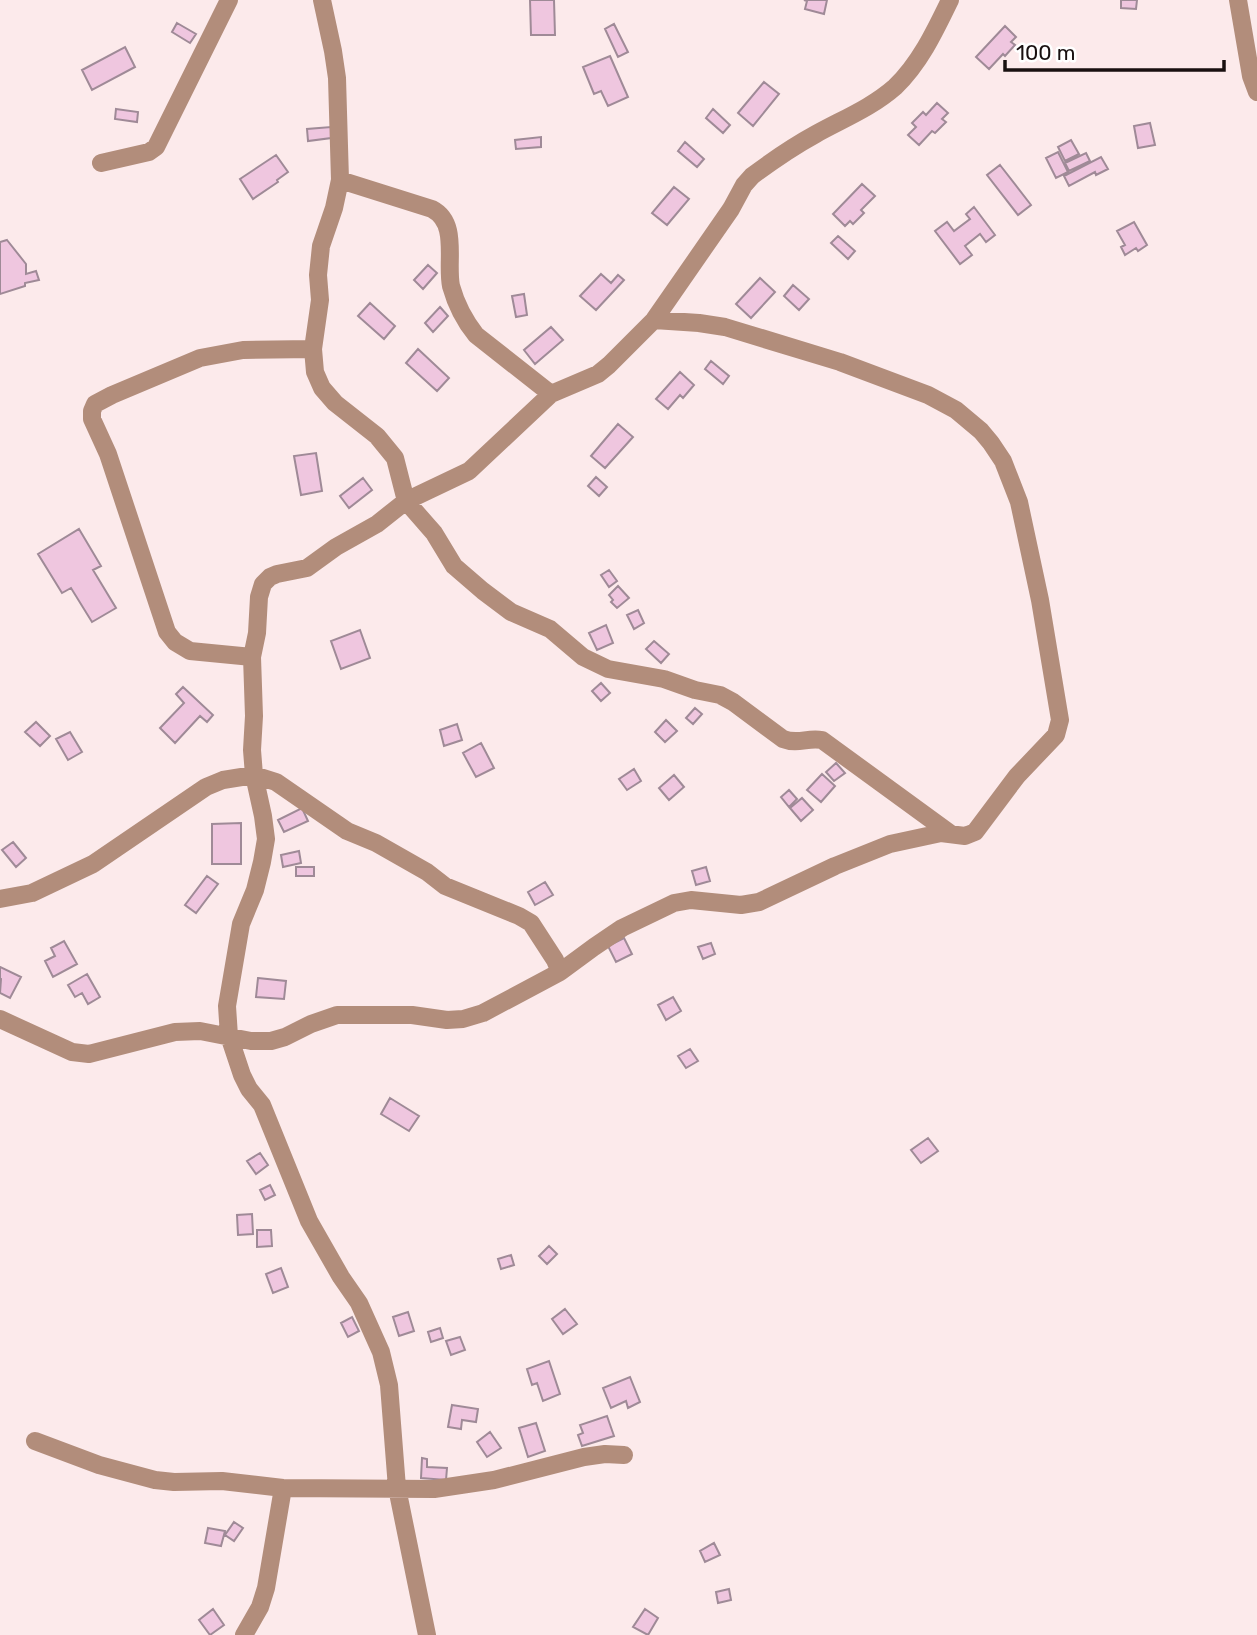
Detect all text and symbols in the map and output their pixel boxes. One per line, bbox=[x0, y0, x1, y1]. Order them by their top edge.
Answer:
scale bar bbox=[1005, 28, 1224, 72]
text: 100 m bbox=[1016, 40, 1075, 65]

